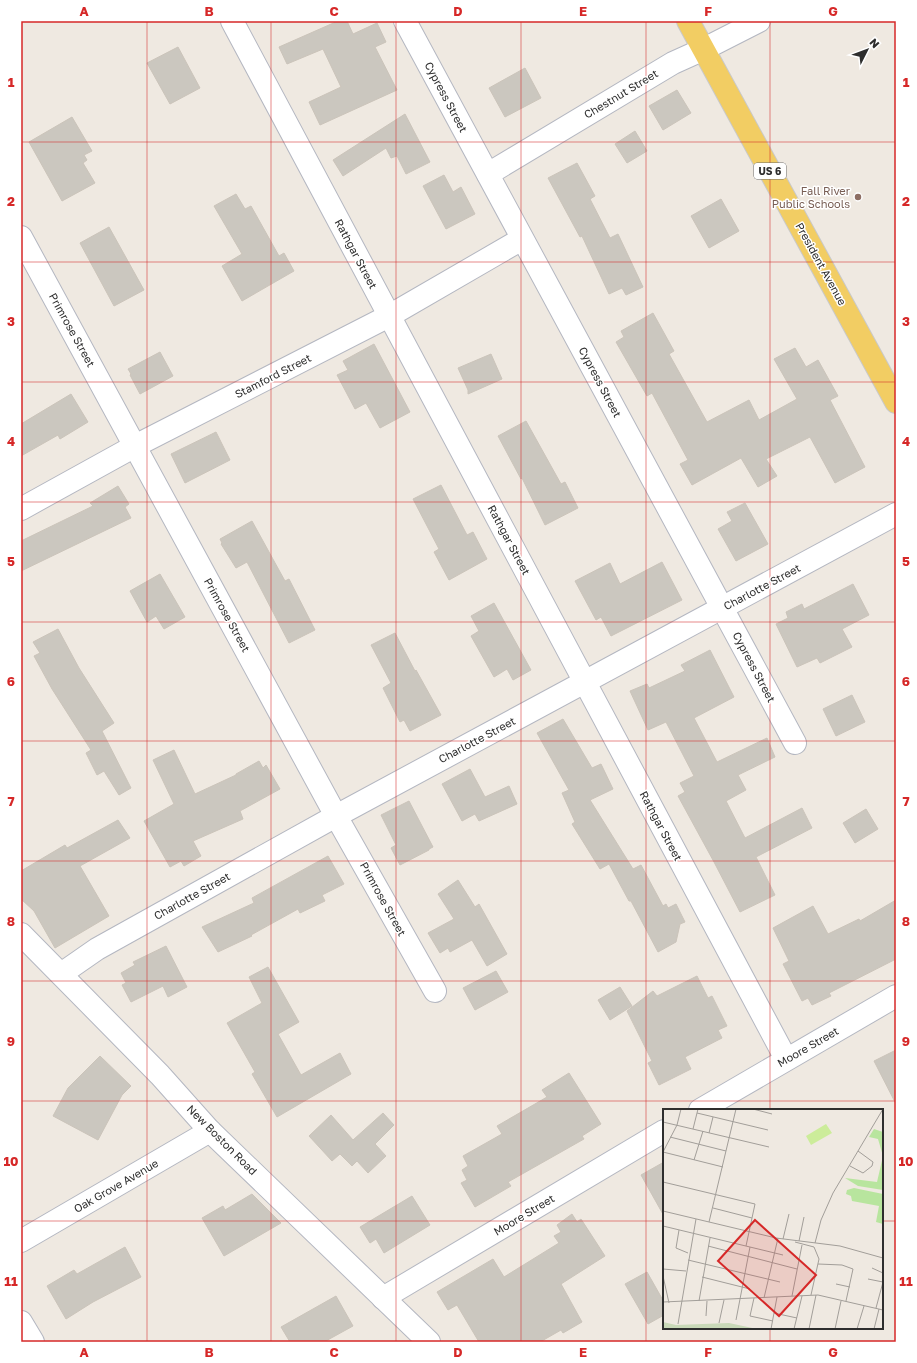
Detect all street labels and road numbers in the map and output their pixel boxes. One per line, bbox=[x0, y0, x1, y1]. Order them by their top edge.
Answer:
street label: Cypress Street bbox=[422, 59, 470, 134]
street label: Chestnut Street bbox=[581, 66, 660, 121]
road number: US 6 bbox=[754, 163, 786, 179]
street label: Rathgar Street bbox=[333, 217, 380, 291]
street label: President Avenue bbox=[793, 220, 850, 307]
street label: Primrose Street bbox=[47, 291, 98, 369]
street label: Cypress Street bbox=[576, 344, 624, 419]
street label: Stamford Street bbox=[232, 351, 313, 400]
street label: Rathgar Street bbox=[486, 503, 533, 577]
street label: Charlotte Street bbox=[721, 561, 802, 612]
street label: Primrose Street bbox=[202, 576, 253, 654]
street label: Cypress Street bbox=[730, 629, 778, 704]
street label: Charlotte Street bbox=[436, 714, 517, 765]
street label: Rathgar Street bbox=[638, 789, 685, 863]
street label: Primrose Street bbox=[358, 860, 409, 938]
street label: Charlotte Street bbox=[151, 869, 232, 922]
street label: Moore Street bbox=[775, 1024, 841, 1069]
street label: New Boston Road bbox=[185, 1102, 260, 1177]
street label: Oak Grove Avenue bbox=[71, 1156, 160, 1215]
street label: Moore Street bbox=[491, 1191, 556, 1238]

